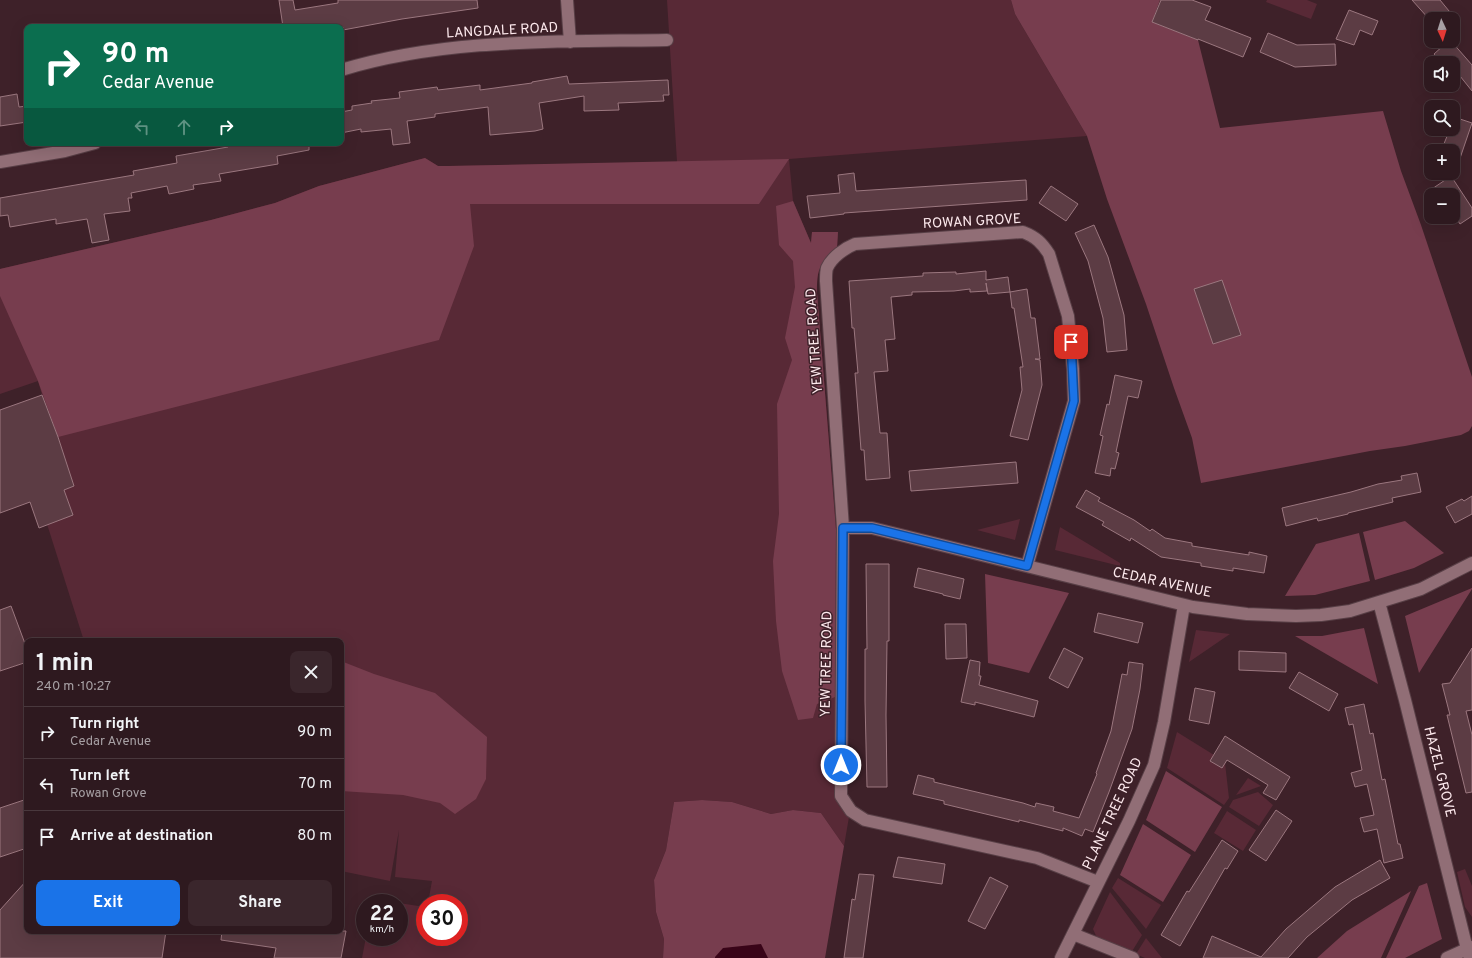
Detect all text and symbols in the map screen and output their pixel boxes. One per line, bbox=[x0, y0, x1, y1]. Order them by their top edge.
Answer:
north arrow bbox=[1424, 12, 1460, 48]
map controls bbox=[1424, 12, 1460, 224]
street label: LANGDALE ROAD bbox=[446, 20, 558, 42]
text: 90 m bbox=[102, 37, 169, 73]
icon: right bbox=[36, 40, 88, 92]
button: sound bbox=[1424, 56, 1460, 92]
text: Cedar Avenue bbox=[102, 72, 214, 95]
button: search bbox=[1424, 100, 1460, 136]
icon: left bbox=[131, 116, 153, 138]
icon: ahead bbox=[173, 116, 195, 138]
icon: right bbox=[215, 116, 237, 138]
button: + bbox=[1424, 144, 1460, 180]
button: − bbox=[1424, 188, 1460, 224]
street label: ROWAN GROVE bbox=[922, 211, 1022, 233]
street label: YEW TREE ROAD bbox=[803, 287, 827, 395]
pin bbox=[1054, 325, 1088, 359]
icon: arrive bbox=[1060, 331, 1082, 353]
street label: CEDAR AVENUE bbox=[1111, 564, 1213, 602]
street label: YEW TREE ROAD bbox=[818, 611, 836, 717]
text: 1 min bbox=[36, 649, 94, 679]
button: close bbox=[290, 651, 332, 693]
text: 240 m · 10:27 bbox=[36, 679, 111, 695]
text: Turn right bbox=[70, 715, 139, 734]
icon: right bbox=[36, 722, 58, 744]
text: 90 m bbox=[297, 723, 332, 742]
street label: HAZEL GROVE bbox=[1420, 725, 1458, 819]
text: Cedar Avenue bbox=[70, 734, 151, 750]
position arrow bbox=[820, 744, 862, 786]
street label: PLANE TREE ROAD bbox=[1079, 755, 1147, 873]
text: Turn left bbox=[70, 767, 130, 786]
icon: left bbox=[36, 774, 58, 796]
text: 70 m bbox=[299, 775, 332, 794]
text: Rowan Grove bbox=[70, 786, 146, 802]
icon: arrive bbox=[36, 826, 58, 848]
text: Arrive at destination bbox=[70, 827, 213, 846]
text: 80 m bbox=[297, 827, 332, 846]
button: Exit bbox=[36, 880, 180, 926]
button: Share bbox=[188, 880, 332, 926]
speed limit sign: 30 bbox=[416, 894, 468, 946]
text: 22 bbox=[370, 902, 394, 928]
text: km/h bbox=[370, 923, 394, 936]

